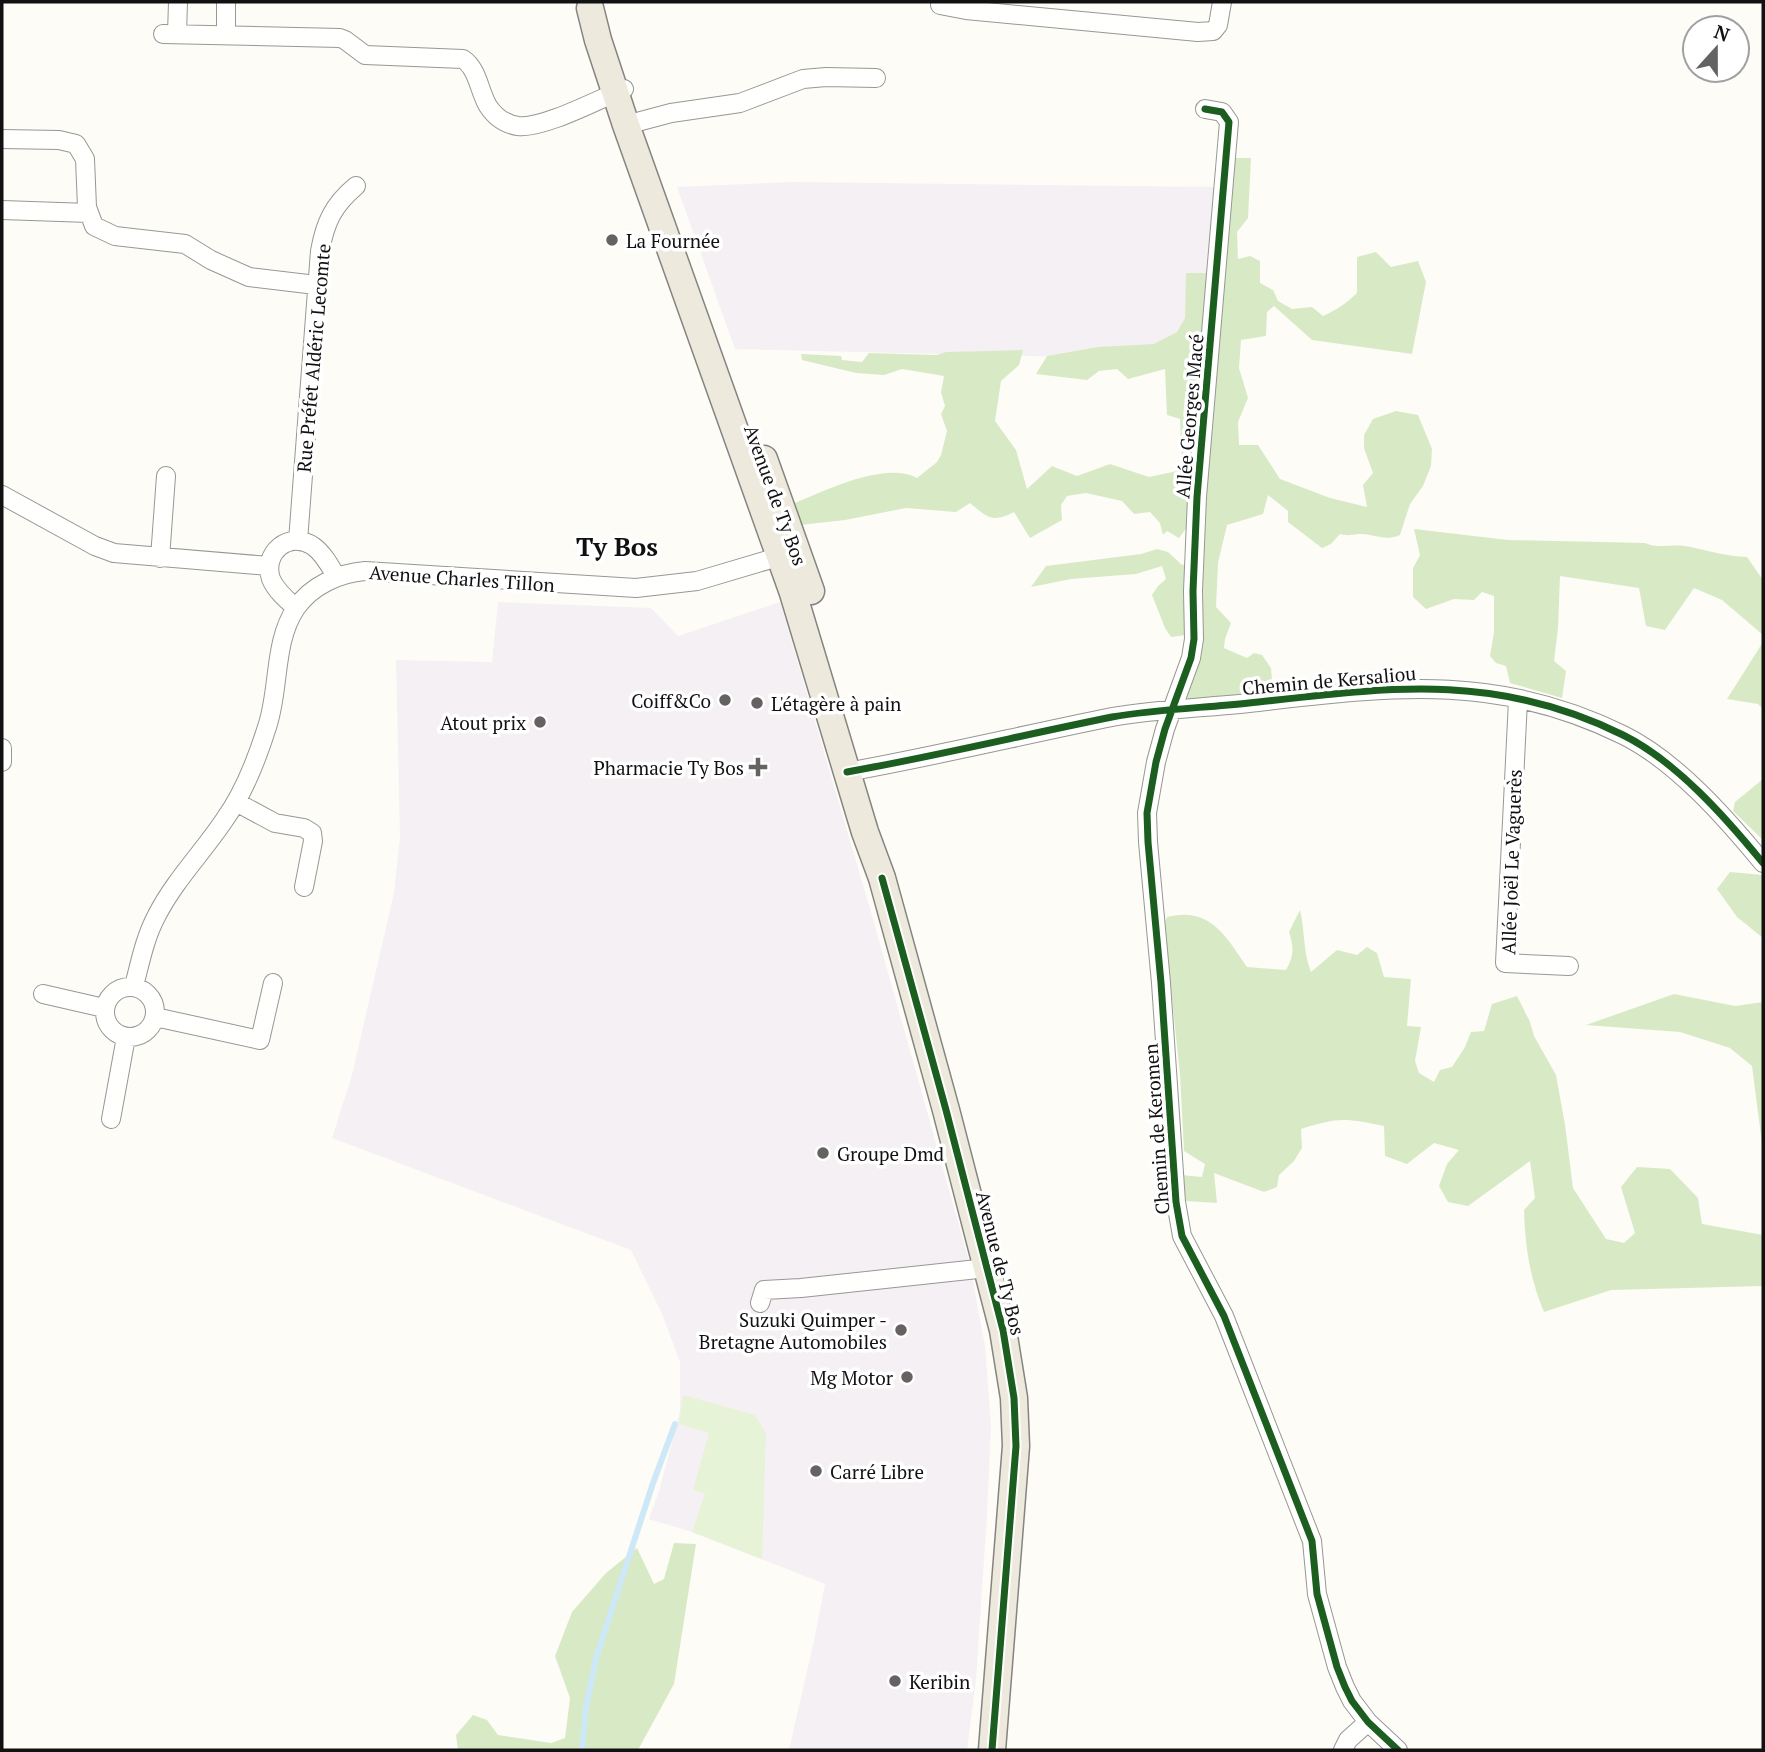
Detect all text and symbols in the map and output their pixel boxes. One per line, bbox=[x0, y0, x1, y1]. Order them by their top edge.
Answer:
north arrow bbox=[1681, 14, 1751, 84]
text: N bbox=[1711, 18, 1734, 47]
place label: La Fournée bbox=[626, 228, 720, 253]
marker: La Fournée bbox=[604, 232, 620, 248]
street label: Rue Préfet Aldéric Lecomte bbox=[291, 243, 335, 473]
street label: Allée Georges Macé bbox=[1169, 333, 1209, 499]
street label: Avenue de Ty Bos bbox=[739, 421, 813, 569]
district label: Ty Bos bbox=[576, 529, 658, 563]
street label: Avenue Charles Tillon bbox=[368, 559, 556, 597]
street label: Chemin de Kersaliou bbox=[1241, 660, 1417, 700]
place label: Coiff&Co bbox=[631, 688, 711, 713]
place label: L'étagère à pain bbox=[771, 691, 901, 716]
marker: Coiff&Co bbox=[717, 692, 733, 708]
marker: L'étagère à pain bbox=[749, 695, 765, 711]
place label: Atout prix bbox=[440, 710, 526, 735]
marker: Atout prix bbox=[532, 714, 548, 730]
place label: Pharmacie Ty Bos bbox=[594, 755, 744, 780]
marker: Pharmacie Ty Bos bbox=[750, 759, 766, 775]
street label: Allée Joël Le Vaguerès bbox=[1495, 769, 1527, 955]
street label: Chemin de Keromen bbox=[1138, 1043, 1174, 1215]
place label: Groupe Dmd bbox=[837, 1141, 945, 1166]
marker: Groupe Dmd bbox=[815, 1145, 831, 1161]
street label: Avenue de Ty Bos bbox=[971, 1188, 1031, 1338]
place label: Suzuki Quimper - Bretagne Automobiles bbox=[699, 1307, 887, 1354]
marker: Suzuki Quimper - Bretagne Automobiles bbox=[893, 1322, 909, 1338]
place label: Mg Motor bbox=[810, 1365, 894, 1390]
marker: Mg Motor bbox=[899, 1369, 915, 1385]
place label: Carré Libre bbox=[830, 1459, 924, 1484]
marker: Carré Libre bbox=[808, 1463, 824, 1479]
place label: Keribin bbox=[909, 1669, 970, 1694]
marker: Keribin bbox=[887, 1673, 903, 1689]

